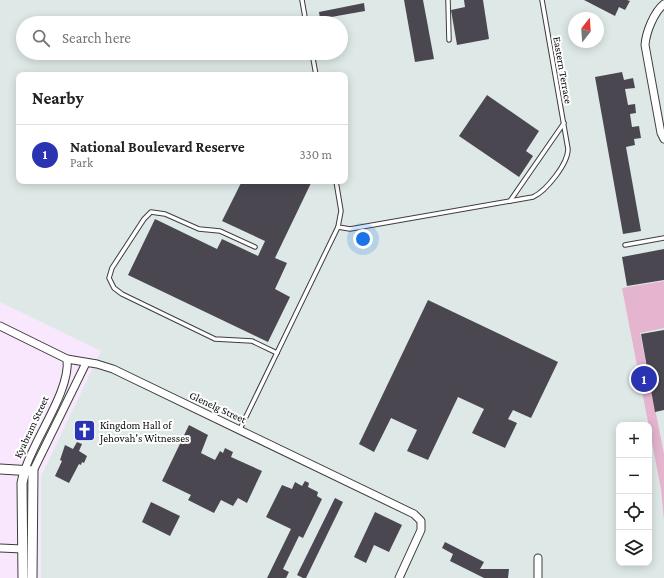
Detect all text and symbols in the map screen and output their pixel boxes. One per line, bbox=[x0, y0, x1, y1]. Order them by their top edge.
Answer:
north arrow bbox=[568, 12, 604, 48]
search box bbox=[16, 16, 348, 60]
icon: search bbox=[30, 27, 52, 49]
text: Search here bbox=[62, 30, 131, 46]
street label: Eastern Terrace bbox=[551, 35, 575, 105]
text: Nearby bbox=[32, 89, 84, 108]
text: National Boulevard Reserve bbox=[70, 139, 245, 155]
text: 1 bbox=[43, 147, 47, 162]
text: 330 m bbox=[299, 147, 332, 162]
text: Park bbox=[70, 155, 93, 170]
your location bbox=[353, 229, 373, 249]
pin: 1 bbox=[631, 364, 657, 394]
street label: Glenelg Street bbox=[187, 389, 249, 426]
street label: Kyabram Street bbox=[11, 394, 52, 460]
church icon: Kingdom Hall of Jehovah's Witnesses bbox=[71, 418, 97, 444]
place label: Kingdom Hall of Jehovah's Witnesses bbox=[99, 419, 189, 445]
map controls bbox=[616, 422, 652, 566]
button: + bbox=[616, 422, 652, 458]
button: − bbox=[616, 458, 652, 494]
button: locate bbox=[616, 494, 652, 530]
button: layers bbox=[616, 530, 652, 566]

